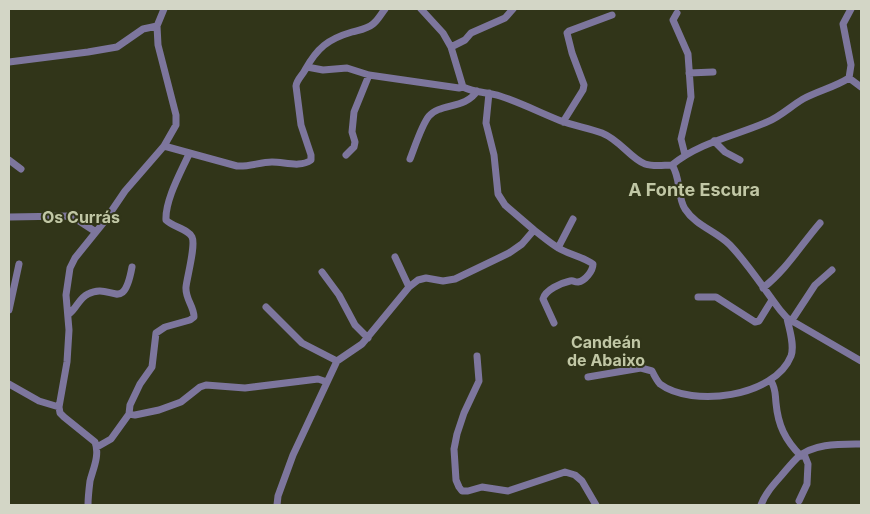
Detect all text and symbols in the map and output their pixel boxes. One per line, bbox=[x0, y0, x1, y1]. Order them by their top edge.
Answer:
district label: A Fonte Escura bbox=[628, 179, 760, 200]
district label: Os Currás bbox=[42, 207, 120, 227]
district label: Candeán de Abaixo bbox=[567, 332, 645, 370]

